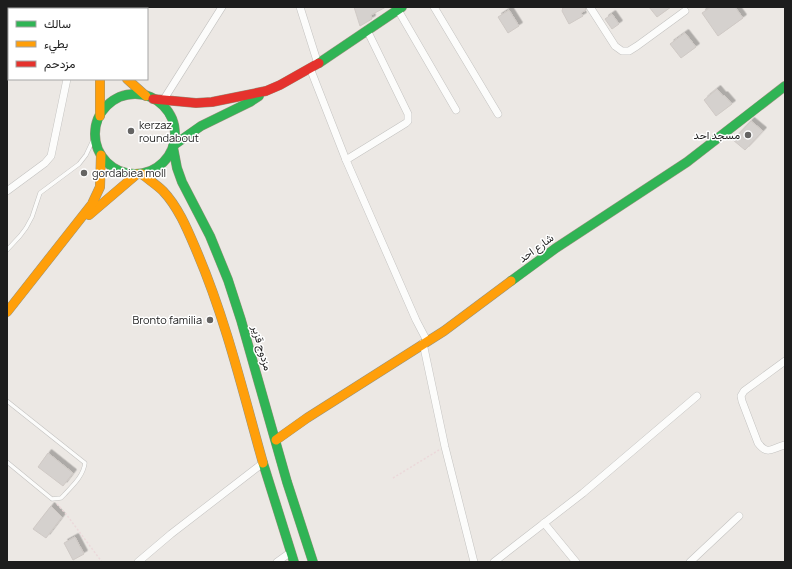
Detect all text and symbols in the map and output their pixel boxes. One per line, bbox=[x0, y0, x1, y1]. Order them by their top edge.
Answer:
legend bbox=[8, 8, 148, 80]
text: سالك bbox=[44, 15, 71, 32]
text: بطيء bbox=[44, 35, 68, 54]
text: مزدحم bbox=[44, 55, 75, 72]
place label: kerzaz roundabout bbox=[139, 117, 199, 145]
marker: kerzaz roundabout bbox=[126, 126, 136, 136]
place label: مسجد احد bbox=[694, 127, 740, 142]
marker: مسجد احد bbox=[743, 130, 753, 140]
place label: gordabiea moll bbox=[92, 165, 166, 180]
marker: gordabiea moll bbox=[79, 168, 89, 178]
street label: شارع احد bbox=[515, 230, 557, 266]
place label: Bronto familia bbox=[132, 312, 202, 327]
marker: Bronto familia bbox=[205, 315, 215, 325]
street label: مزدوج قزير bbox=[248, 323, 276, 373]

